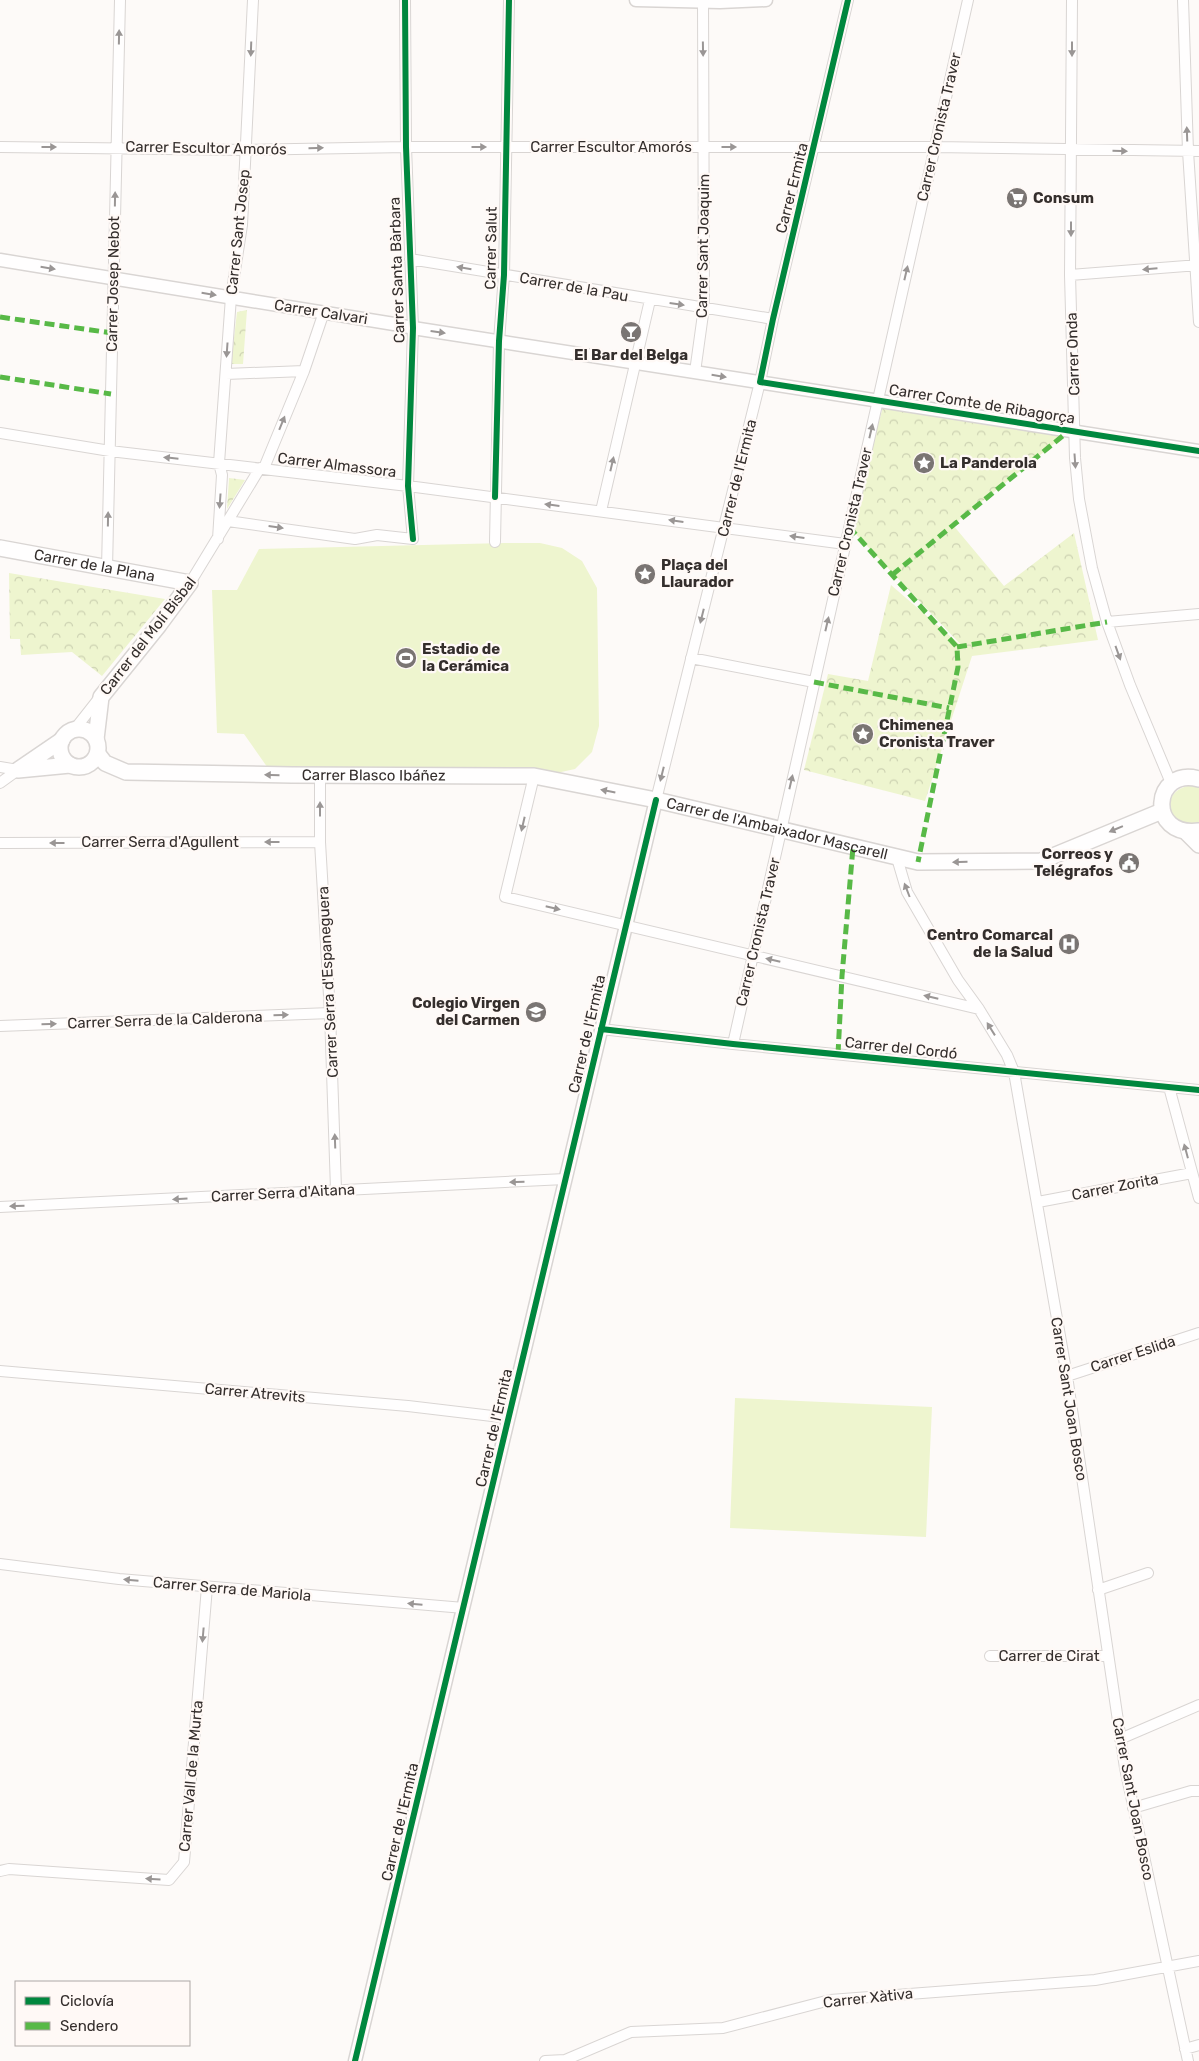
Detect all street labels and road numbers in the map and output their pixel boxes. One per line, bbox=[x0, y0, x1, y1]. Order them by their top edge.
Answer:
street label: Carrer Cronista Traver bbox=[913, 51, 965, 203]
street label: Carrer Escultor Amorós bbox=[125, 138, 287, 158]
street label: Carrer Escultor Amorós bbox=[530, 138, 692, 156]
street label: Carrer Ermita bbox=[772, 141, 812, 235]
street label: Carrer Sant Josep bbox=[222, 168, 254, 296]
street label: Carrer Sant Joaquim bbox=[693, 174, 713, 318]
street label: Carrer Santa Bàrbara bbox=[385, 197, 409, 343]
street label: Carrer Salut bbox=[481, 206, 501, 290]
street label: Carrer Josep Nebot bbox=[103, 216, 123, 352]
street label: Carrer de la Pau bbox=[518, 269, 630, 305]
street label: Carrer Calvari bbox=[273, 296, 369, 328]
street label: Carrer Onda bbox=[1063, 312, 1083, 396]
street label: Carrer Comte de Ribagorça bbox=[888, 380, 1076, 428]
street label: Carrer de l'Ermita bbox=[714, 417, 760, 539]
street label: Carrer Cronista Traver bbox=[824, 446, 876, 598]
street label: Carrer Almassora bbox=[277, 449, 397, 481]
street label: Carrer de la Plana bbox=[32, 545, 156, 585]
street label: Carrer del Molí Bisbal bbox=[96, 573, 200, 699]
street label: Carrer Blasco Ibáñez bbox=[302, 766, 446, 785]
street label: Carrer de l'Ambaixador Mascarell bbox=[665, 794, 889, 864]
street label: Carrer Serra d'Agullent bbox=[81, 833, 239, 851]
street label: Carrer Cronista Traver bbox=[732, 856, 784, 1008]
street label: Carrer Serra d'Espaneguera bbox=[314, 886, 342, 1078]
street label: Carrer de l'Ermita bbox=[565, 973, 609, 1095]
street label: Carrer Serra de la Calderona bbox=[67, 1008, 263, 1032]
street label: Carrer del Cordó bbox=[844, 1033, 958, 1063]
street label: Carrer Zorita bbox=[1070, 1170, 1160, 1204]
street label: Carrer Serra d'Aitana bbox=[210, 1180, 356, 1206]
street label: Carrer Sant Joan Bosco bbox=[1047, 1316, 1091, 1482]
street label: Carrer Eslida bbox=[1088, 1332, 1178, 1376]
street label: Carrer de l'Ermita bbox=[472, 1367, 516, 1489]
street label: Carrer Atrevits bbox=[204, 1380, 307, 1406]
street label: Carrer Serra de Mariola bbox=[152, 1573, 312, 1605]
street label: Carrer de Cirat bbox=[998, 1647, 1100, 1665]
street label: Carrer Vall de la Murta bbox=[175, 1699, 207, 1853]
street label: Carrer Sant Joan Bosco bbox=[1108, 1716, 1158, 1882]
street label: Carrer de l'Ermita bbox=[378, 1761, 422, 1883]
street label: Carrer Xàtiva bbox=[822, 1984, 914, 2012]

